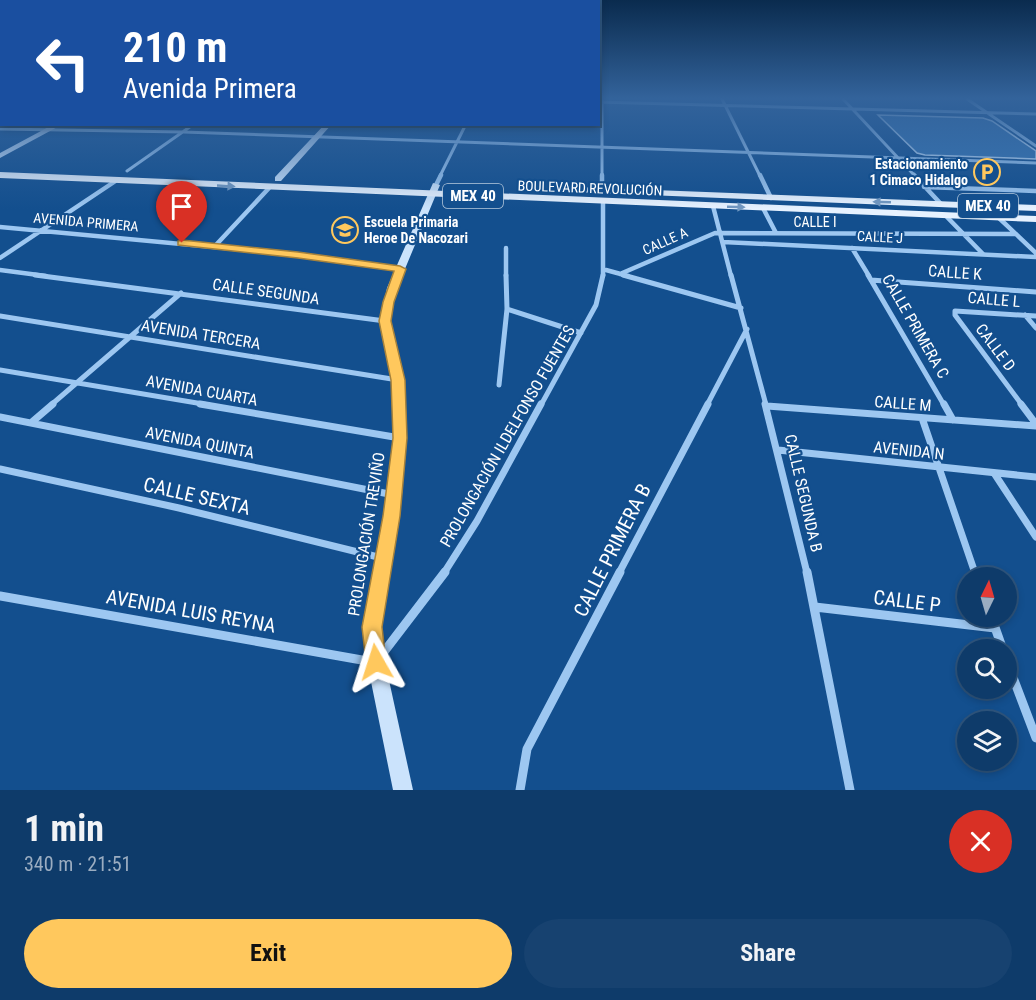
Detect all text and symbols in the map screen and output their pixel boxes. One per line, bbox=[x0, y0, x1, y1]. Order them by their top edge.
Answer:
text: 210 m bbox=[123, 23, 228, 72]
icon: left bbox=[24, 24, 102, 102]
text: Avenida Primera bbox=[123, 73, 297, 105]
place label: Estacionamiento 1 Cimaco Hidalgo bbox=[869, 156, 968, 188]
parking icon: Estacionamiento 1 Cimaco Hidalgo bbox=[972, 157, 1002, 187]
street label: BOULEVARD REVOLUCIÓN bbox=[517, 176, 663, 199]
pin bbox=[156, 181, 207, 243]
one-way arrow bbox=[217, 181, 236, 190]
road number: MEX 40 bbox=[443, 184, 503, 208]
icon: arrive bbox=[165, 190, 198, 223]
road number: MEX 40 bbox=[958, 194, 1018, 218]
one-way arrow bbox=[873, 198, 892, 207]
one-way arrow bbox=[726, 203, 745, 212]
street label: AVENIDA PRIMERA bbox=[33, 209, 139, 235]
place label: Escuela Primaria Heroe De Nacozari bbox=[364, 214, 468, 246]
street label: CALLE I bbox=[794, 214, 837, 230]
school or university icon: Escuela Primaria Heroe De Nacozari bbox=[330, 215, 360, 245]
street label: CALLE A bbox=[640, 224, 690, 258]
street label: CALLE J bbox=[856, 228, 904, 246]
street label: CALLE K bbox=[927, 261, 983, 284]
street label: CALLE PRIMERA C bbox=[878, 271, 953, 382]
street label: CALLE SEGUNDA bbox=[211, 275, 321, 308]
street label: CALLE L bbox=[967, 288, 1021, 311]
street label: AVENIDA TERCERA bbox=[140, 316, 262, 353]
street label: CALLE D bbox=[972, 320, 1020, 375]
street label: PROLONGACIÓN ILDELFONSO FUENTES bbox=[435, 322, 579, 550]
street label: AVENIDA CUARTA bbox=[145, 371, 259, 410]
street label: CALLE M bbox=[874, 392, 932, 415]
street label: AVENIDA QUINTA bbox=[144, 423, 256, 462]
street label: CALLE SEGUNDA B bbox=[781, 432, 826, 554]
street label: AVENIDA N bbox=[873, 437, 945, 464]
street label: PROLONGACIÓN TREVIÑO bbox=[343, 451, 389, 617]
street label: CALLE SEXTA bbox=[141, 472, 253, 520]
street label: CALLE PRIMERA B bbox=[568, 480, 656, 620]
north arrow bbox=[957, 567, 1017, 627]
map controls bbox=[957, 567, 1017, 771]
street label: AVENIDA LUIS REYNA bbox=[104, 584, 278, 638]
street label: CALLE P bbox=[872, 585, 942, 617]
position arrow bbox=[344, 630, 408, 694]
button: search bbox=[957, 639, 1017, 699]
button: layers bbox=[957, 711, 1017, 771]
text: 1 min bbox=[24, 808, 104, 850]
button: close bbox=[949, 810, 1012, 873]
text: 340 m · 21:51 bbox=[24, 852, 131, 876]
button: Exit bbox=[24, 919, 512, 988]
button: Share bbox=[524, 919, 1012, 988]

